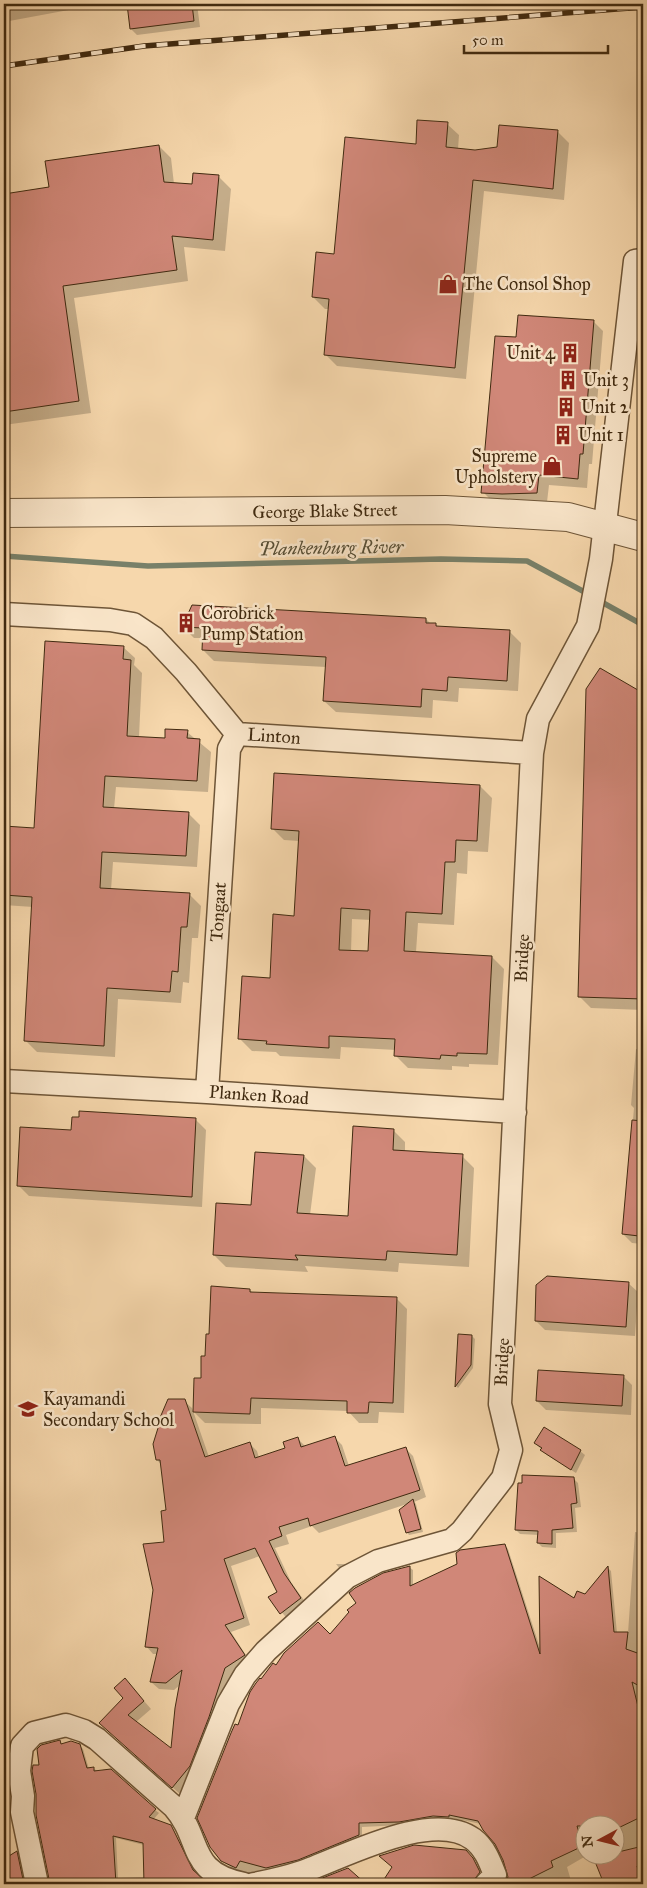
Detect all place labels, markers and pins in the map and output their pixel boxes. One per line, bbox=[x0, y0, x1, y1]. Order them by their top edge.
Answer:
shop icon: The Consol Shop bbox=[437, 273, 459, 295]
place label: The Consol Shop bbox=[463, 273, 591, 295]
place label: Unit 4 bbox=[506, 342, 556, 364]
building icon: Unit 4 bbox=[559, 342, 581, 364]
building icon: Unit 3 bbox=[557, 369, 579, 391]
place label: Unit 3 bbox=[583, 369, 629, 391]
building icon: Unit 2 bbox=[555, 396, 577, 418]
place label: Unit 2 bbox=[581, 396, 629, 418]
building icon: Unit 1 bbox=[552, 424, 574, 446]
place label: Unit 1 bbox=[578, 424, 624, 446]
place label: Supreme Upholstery bbox=[455, 445, 538, 488]
shop icon: Supreme Upholstery bbox=[541, 455, 563, 477]
place label: Corobrick Pump Station bbox=[201, 602, 304, 645]
building icon: Corobrick Pump Station bbox=[175, 612, 197, 634]
place label: Kayamandi Secondary School bbox=[43, 1388, 174, 1431]
school or university icon: Kayamandi Secondary School bbox=[17, 1398, 39, 1420]

